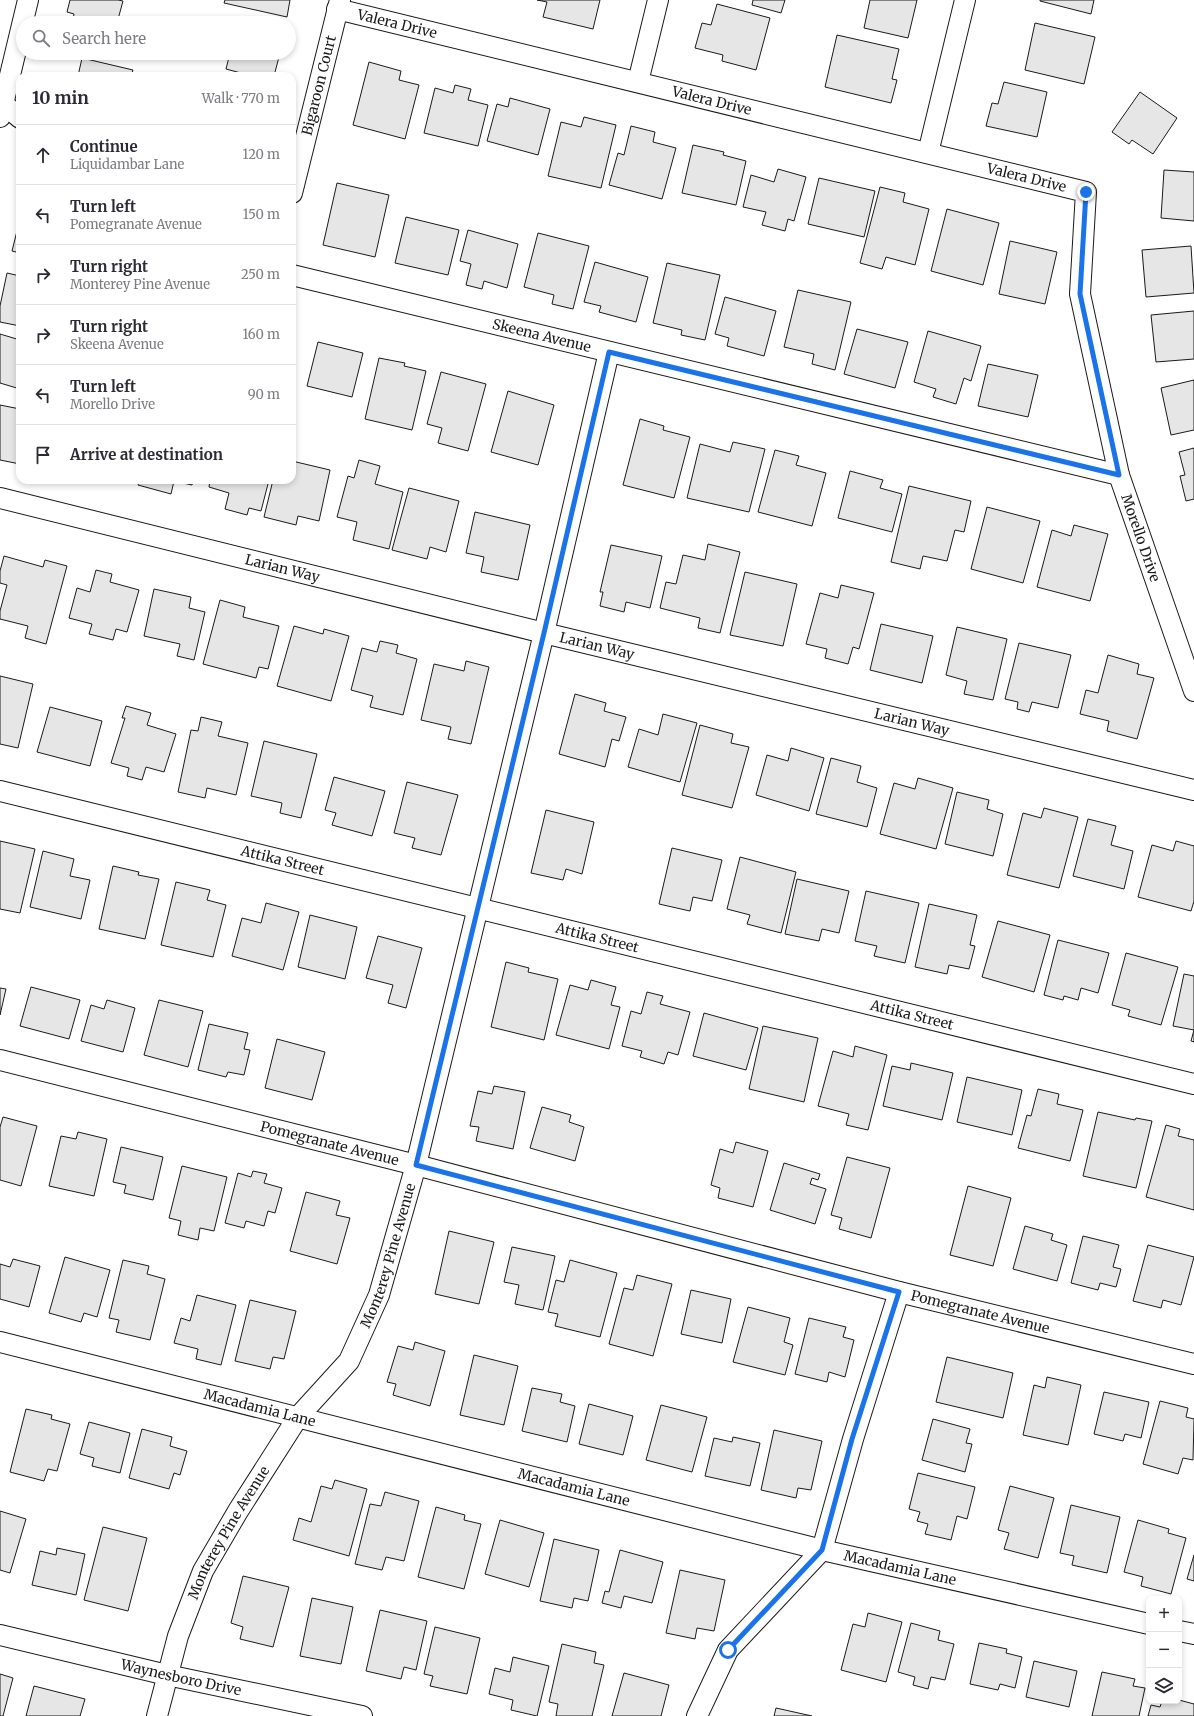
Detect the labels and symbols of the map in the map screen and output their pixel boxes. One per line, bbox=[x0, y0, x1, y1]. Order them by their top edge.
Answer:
street label: Valera Drive bbox=[355, 5, 439, 42]
street label: Bigaroon Court bbox=[298, 33, 340, 137]
street label: Valera Drive bbox=[669, 82, 754, 119]
street label: Valera Drive bbox=[984, 159, 1068, 196]
route end bbox=[1077, 183, 1095, 201]
street label: Skeena Avenue bbox=[491, 315, 593, 356]
street label: Morello Drive bbox=[1117, 492, 1164, 584]
street label: Larian Way bbox=[243, 550, 323, 586]
street label: Larian Way bbox=[558, 628, 637, 664]
street label: Larian Way bbox=[873, 704, 952, 740]
street label: Attika Street bbox=[238, 841, 327, 879]
street label: Attika Street bbox=[553, 918, 641, 957]
street label: Attika Street bbox=[867, 996, 956, 1034]
street label: Pomegranate Avenue bbox=[259, 1117, 401, 1169]
street label: Monterey Pine Avenue bbox=[356, 1181, 419, 1331]
street label: Pomegranate Avenue bbox=[909, 1286, 1051, 1337]
street label: Macadamia Lane bbox=[202, 1385, 318, 1431]
street label: Monterey Pine Avenue bbox=[184, 1463, 273, 1602]
street label: Macadamia Lane bbox=[516, 1464, 632, 1510]
street label: Macadamia Lane bbox=[842, 1546, 958, 1589]
route start bbox=[719, 1641, 737, 1659]
street label: Waynesboro Drive bbox=[118, 1655, 243, 1699]

